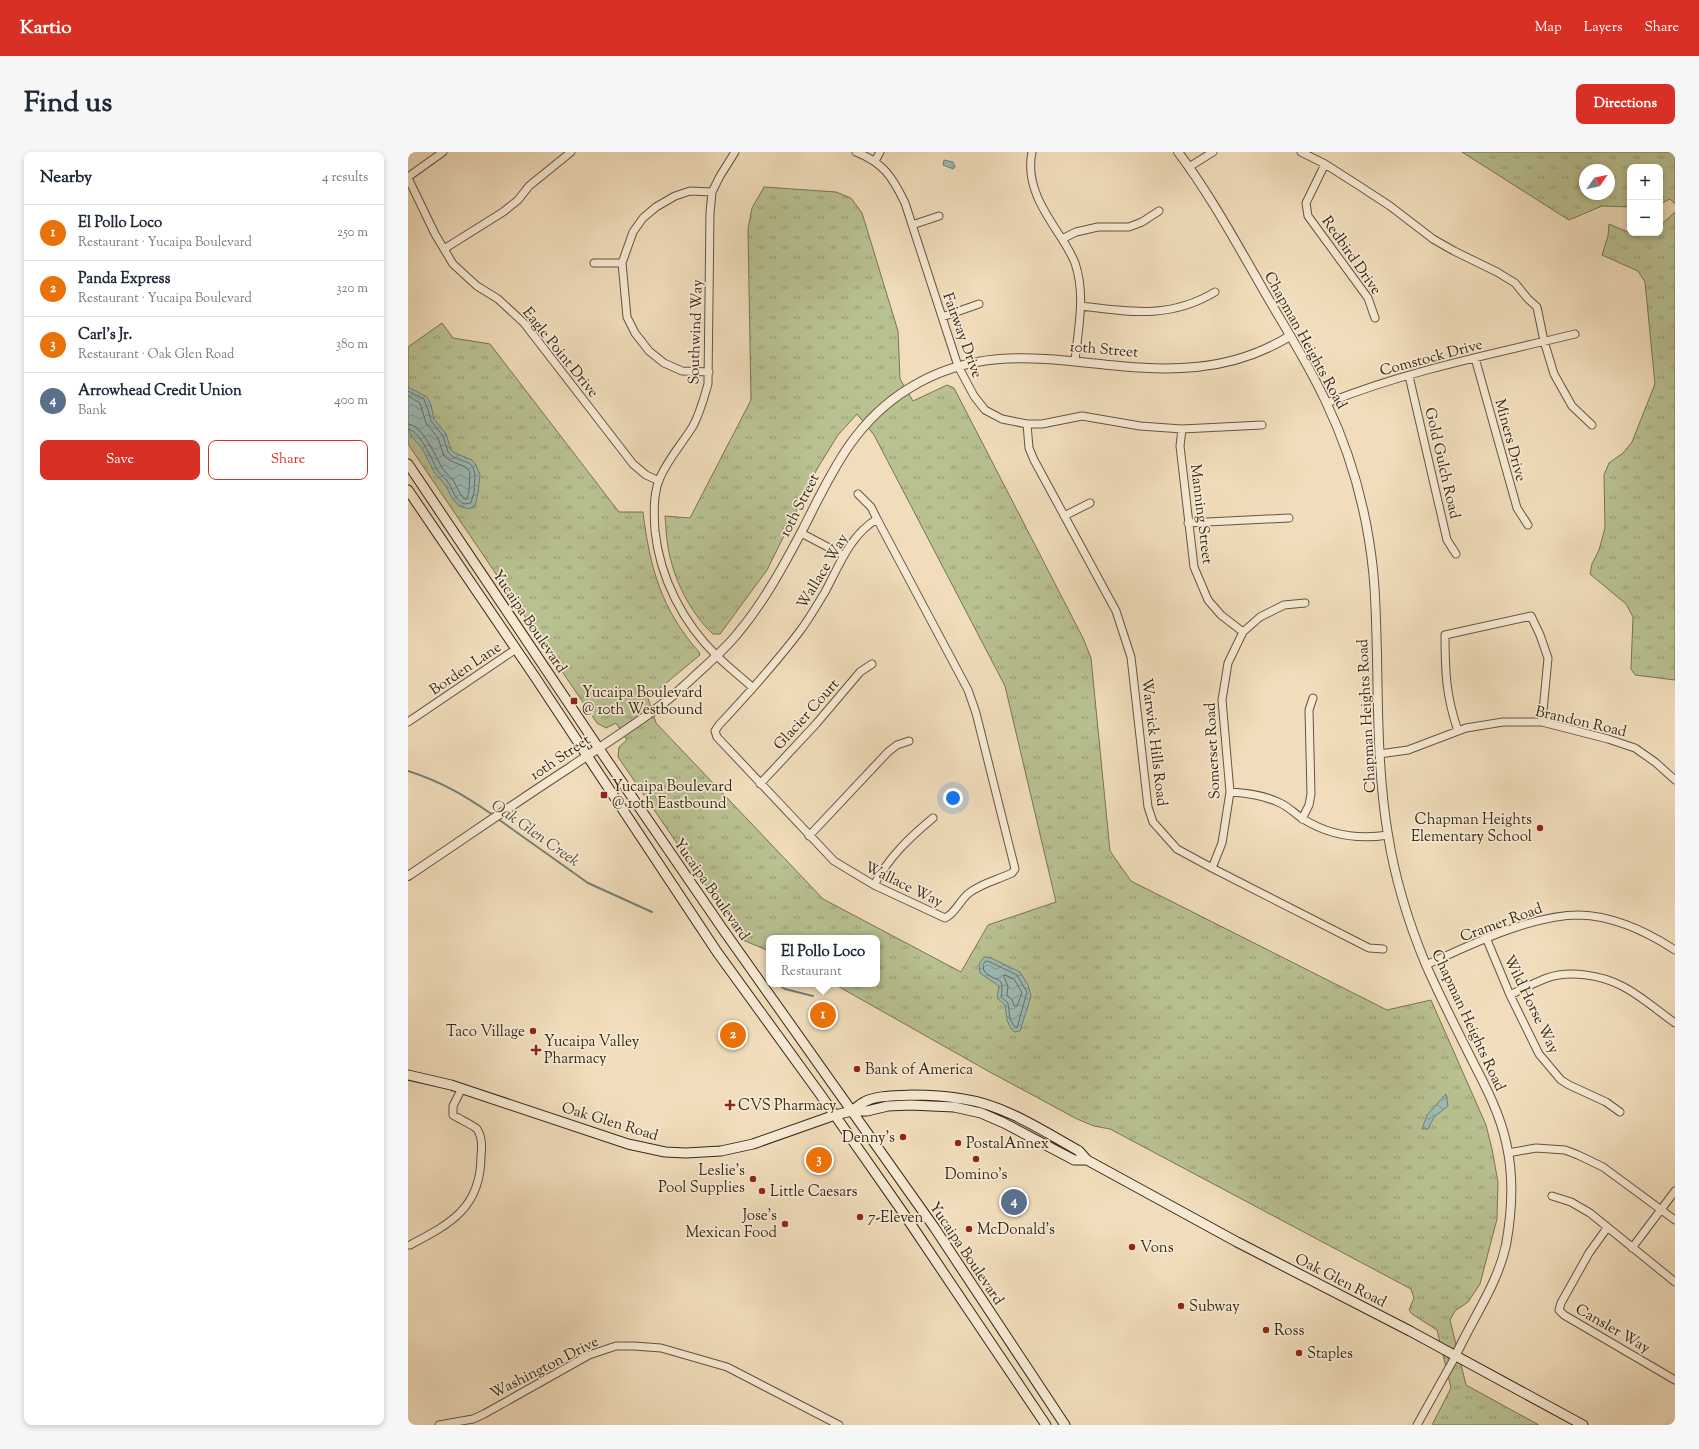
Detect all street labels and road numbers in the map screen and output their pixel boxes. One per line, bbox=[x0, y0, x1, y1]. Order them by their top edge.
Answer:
street label: Redbird Drive bbox=[1316, 212, 1386, 299]
street label: Chapman Heights Road bbox=[1258, 268, 1352, 414]
street label: Southwind Way bbox=[684, 279, 709, 385]
street label: Fairway Drive bbox=[936, 290, 987, 381]
street label: Eagle Point Drive bbox=[517, 303, 603, 403]
street label: Comstock Drive bbox=[1378, 335, 1485, 382]
street label: 10th Street bbox=[1069, 337, 1139, 364]
street label: Miners Drive bbox=[1488, 397, 1531, 484]
street label: Gold Gulch Road bbox=[1419, 406, 1465, 521]
street label: Manning Street bbox=[1184, 463, 1217, 565]
street label: 10th Street bbox=[775, 470, 825, 541]
street label: Wallace Way bbox=[792, 530, 854, 613]
street label: Yucaipa Boulevard bbox=[486, 566, 571, 678]
street label: Borden Lane bbox=[426, 638, 506, 701]
street label: Chapman Heights Road bbox=[1353, 638, 1382, 794]
street label: Glacier Court bbox=[769, 675, 845, 755]
street label: Warwick Hills Road bbox=[1135, 677, 1172, 808]
street label: Somerset Road bbox=[1200, 701, 1227, 800]
street label: Brandon Road bbox=[1533, 702, 1629, 743]
street label: 10th Street bbox=[527, 730, 595, 786]
street label: Yucaipa Boulevard bbox=[668, 835, 754, 946]
street label: Wallace Way bbox=[861, 857, 946, 914]
street label: Cramer Road bbox=[1457, 899, 1546, 948]
street label: Chapman Heights Road bbox=[1426, 946, 1510, 1095]
street label: Wild Horse Way bbox=[1498, 952, 1564, 1058]
street label: Oak Glen Road bbox=[559, 1098, 661, 1147]
street label: Yucaipa Boulevard bbox=[923, 1198, 1008, 1310]
street label: Oak Glen Road bbox=[1291, 1249, 1390, 1314]
street label: Cansler Way bbox=[1571, 1299, 1654, 1359]
street label: Washington Drive bbox=[487, 1332, 603, 1405]

